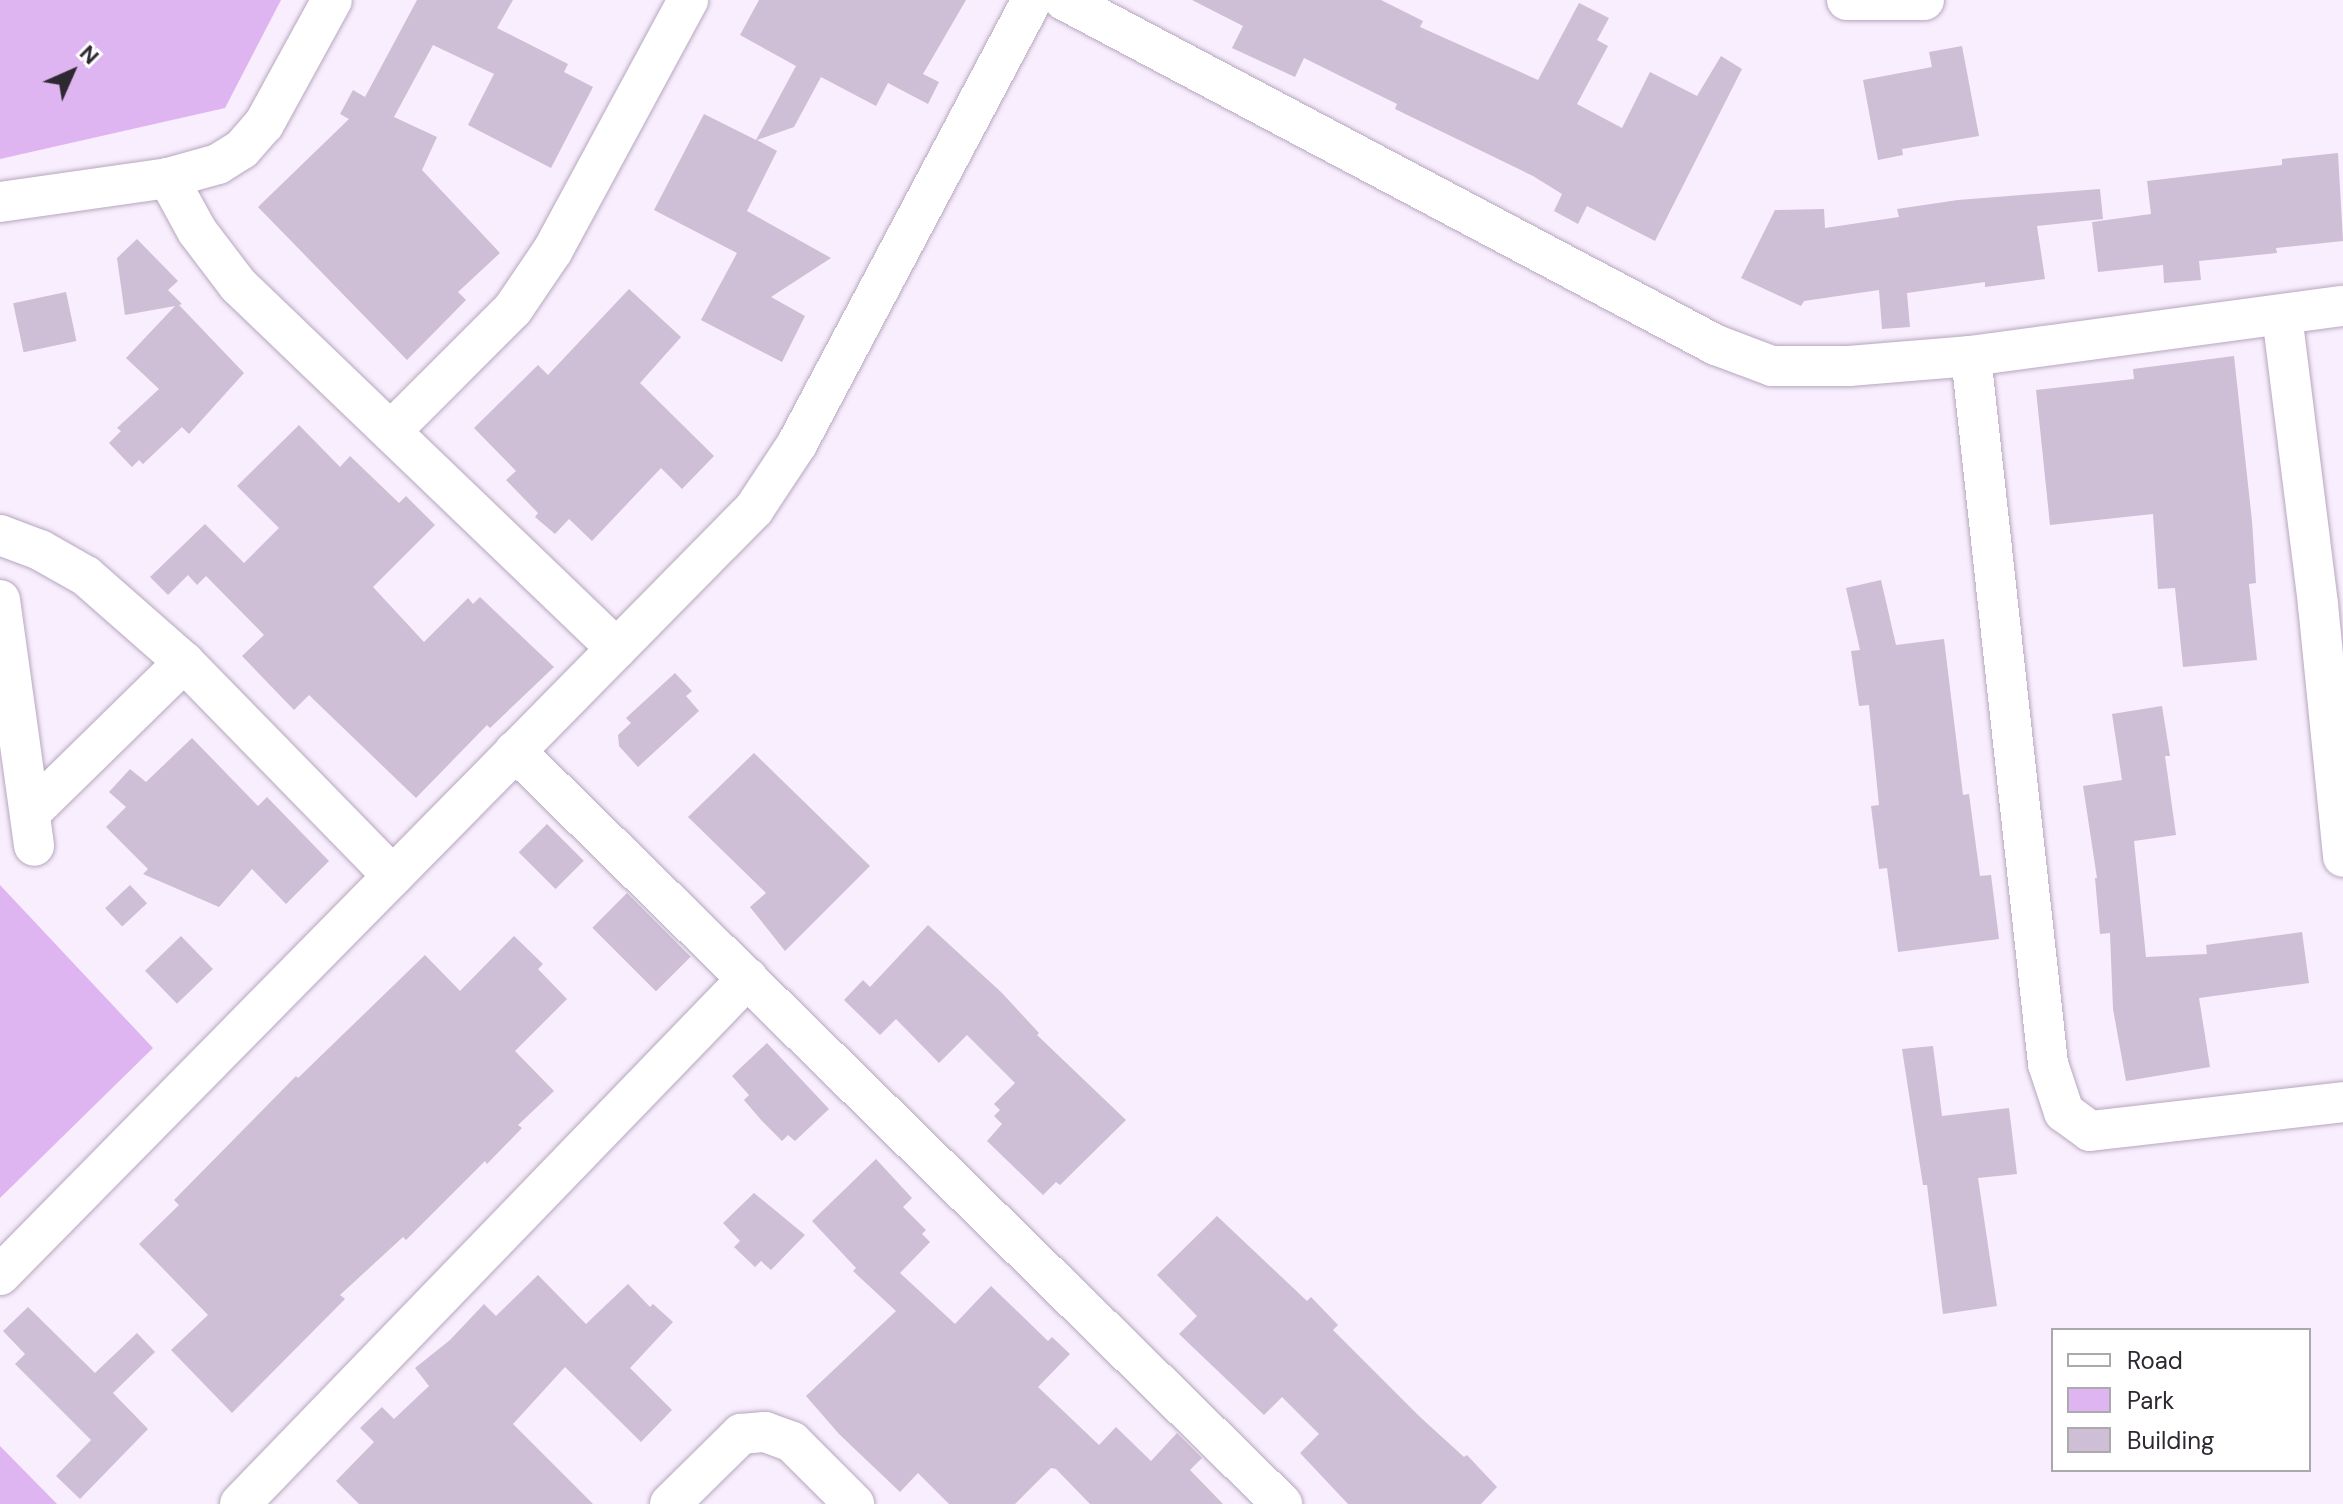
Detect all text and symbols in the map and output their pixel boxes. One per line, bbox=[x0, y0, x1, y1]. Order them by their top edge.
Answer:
north arrow bbox=[32, 32, 112, 112]
text: N bbox=[73, 39, 105, 71]
legend bbox=[2051, 1328, 2311, 1472]
text: Road bbox=[2127, 1345, 2183, 1376]
text: Park bbox=[2127, 1385, 2174, 1416]
text: Building bbox=[2127, 1425, 2214, 1456]

